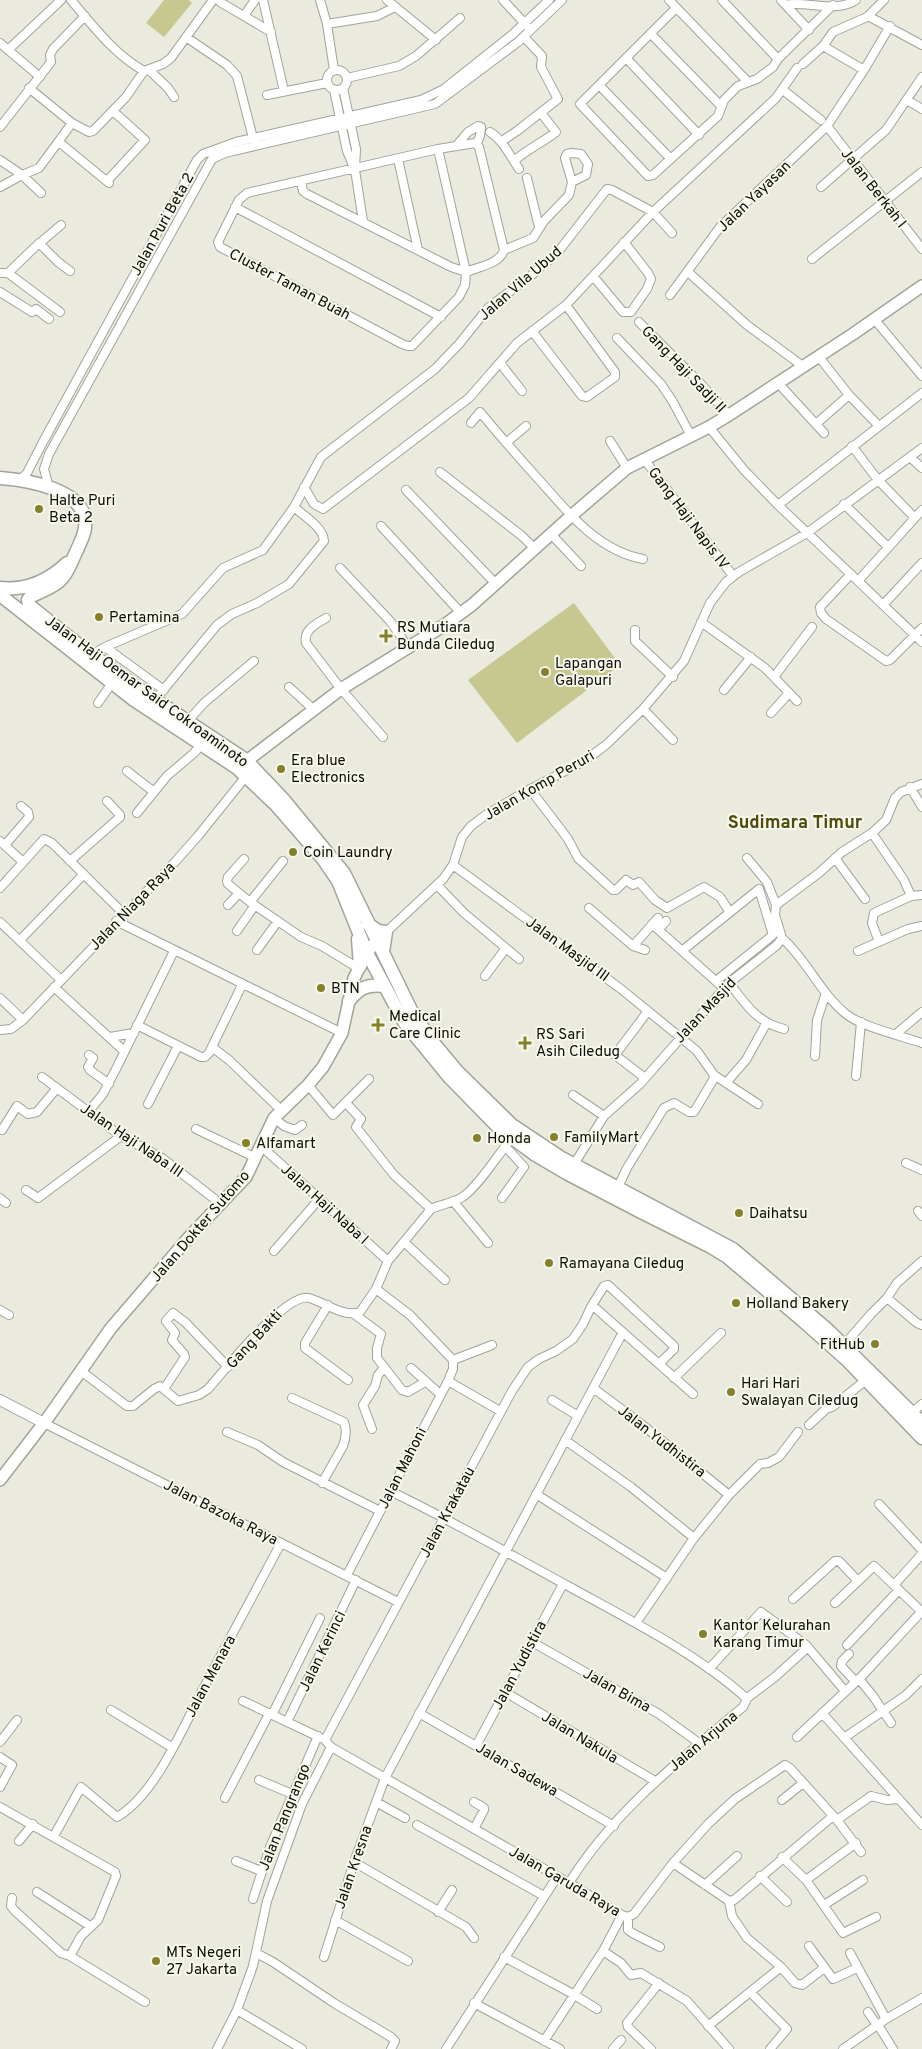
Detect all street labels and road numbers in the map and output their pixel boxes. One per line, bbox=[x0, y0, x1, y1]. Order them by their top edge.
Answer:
street label: Jalan Berkah I bbox=[836, 145, 910, 232]
street label: Jalan Yayasan bbox=[714, 157, 796, 237]
street label: Jalan Puri Beta 2 bbox=[127, 170, 199, 280]
street label: Jalan Vila Ubud bbox=[476, 243, 566, 325]
street label: Cluster Taman Buah bbox=[225, 245, 353, 325]
street label: Gang Haji Sadji II bbox=[636, 322, 729, 418]
street label: Gang Haji Napis IV bbox=[643, 464, 733, 574]
street label: Jalan Haji Oemar Said Cokroaminoto bbox=[41, 612, 252, 773]
street label: Jalan Komp Peruri bbox=[481, 747, 598, 826]
street label: Jalan Niaga Raya bbox=[86, 859, 180, 955]
street label: Jalan Masjid III bbox=[522, 913, 613, 987]
street label: Jalan Masjid bbox=[671, 974, 741, 1048]
street label: Jalan Haji Naba III bbox=[76, 1100, 186, 1183]
street label: Jalan Haji Naba I bbox=[276, 1161, 372, 1250]
street label: Jalan Dokter Sutomo bbox=[147, 1167, 255, 1287]
street label: Gang Bakti bbox=[223, 1307, 287, 1374]
street label: Jalan Yudhistira bbox=[613, 1402, 709, 1483]
street label: Jalan Mahoni bbox=[375, 1425, 432, 1513]
street label: Jalan Krakatau bbox=[416, 1464, 480, 1562]
street label: Jalan Bazoka Raya bbox=[160, 1476, 281, 1550]
street label: Jalan Kerinci bbox=[296, 1608, 351, 1695]
street label: Jalan Yudistira bbox=[489, 1618, 552, 1714]
street label: Jalan Menara bbox=[182, 1632, 241, 1721]
street label: Jalan Bima bbox=[579, 1665, 653, 1718]
street label: Jalan Nakula bbox=[537, 1708, 621, 1769]
street label: Jalan Arjuna bbox=[666, 1708, 742, 1776]
street label: Jalan Sadewa bbox=[472, 1739, 561, 1802]
street label: Jalan Pangrango bbox=[255, 1761, 315, 1874]
street label: Jalan Kresna bbox=[331, 1823, 378, 1912]
street label: Jalan Garuda Raya bbox=[505, 1843, 623, 1922]

